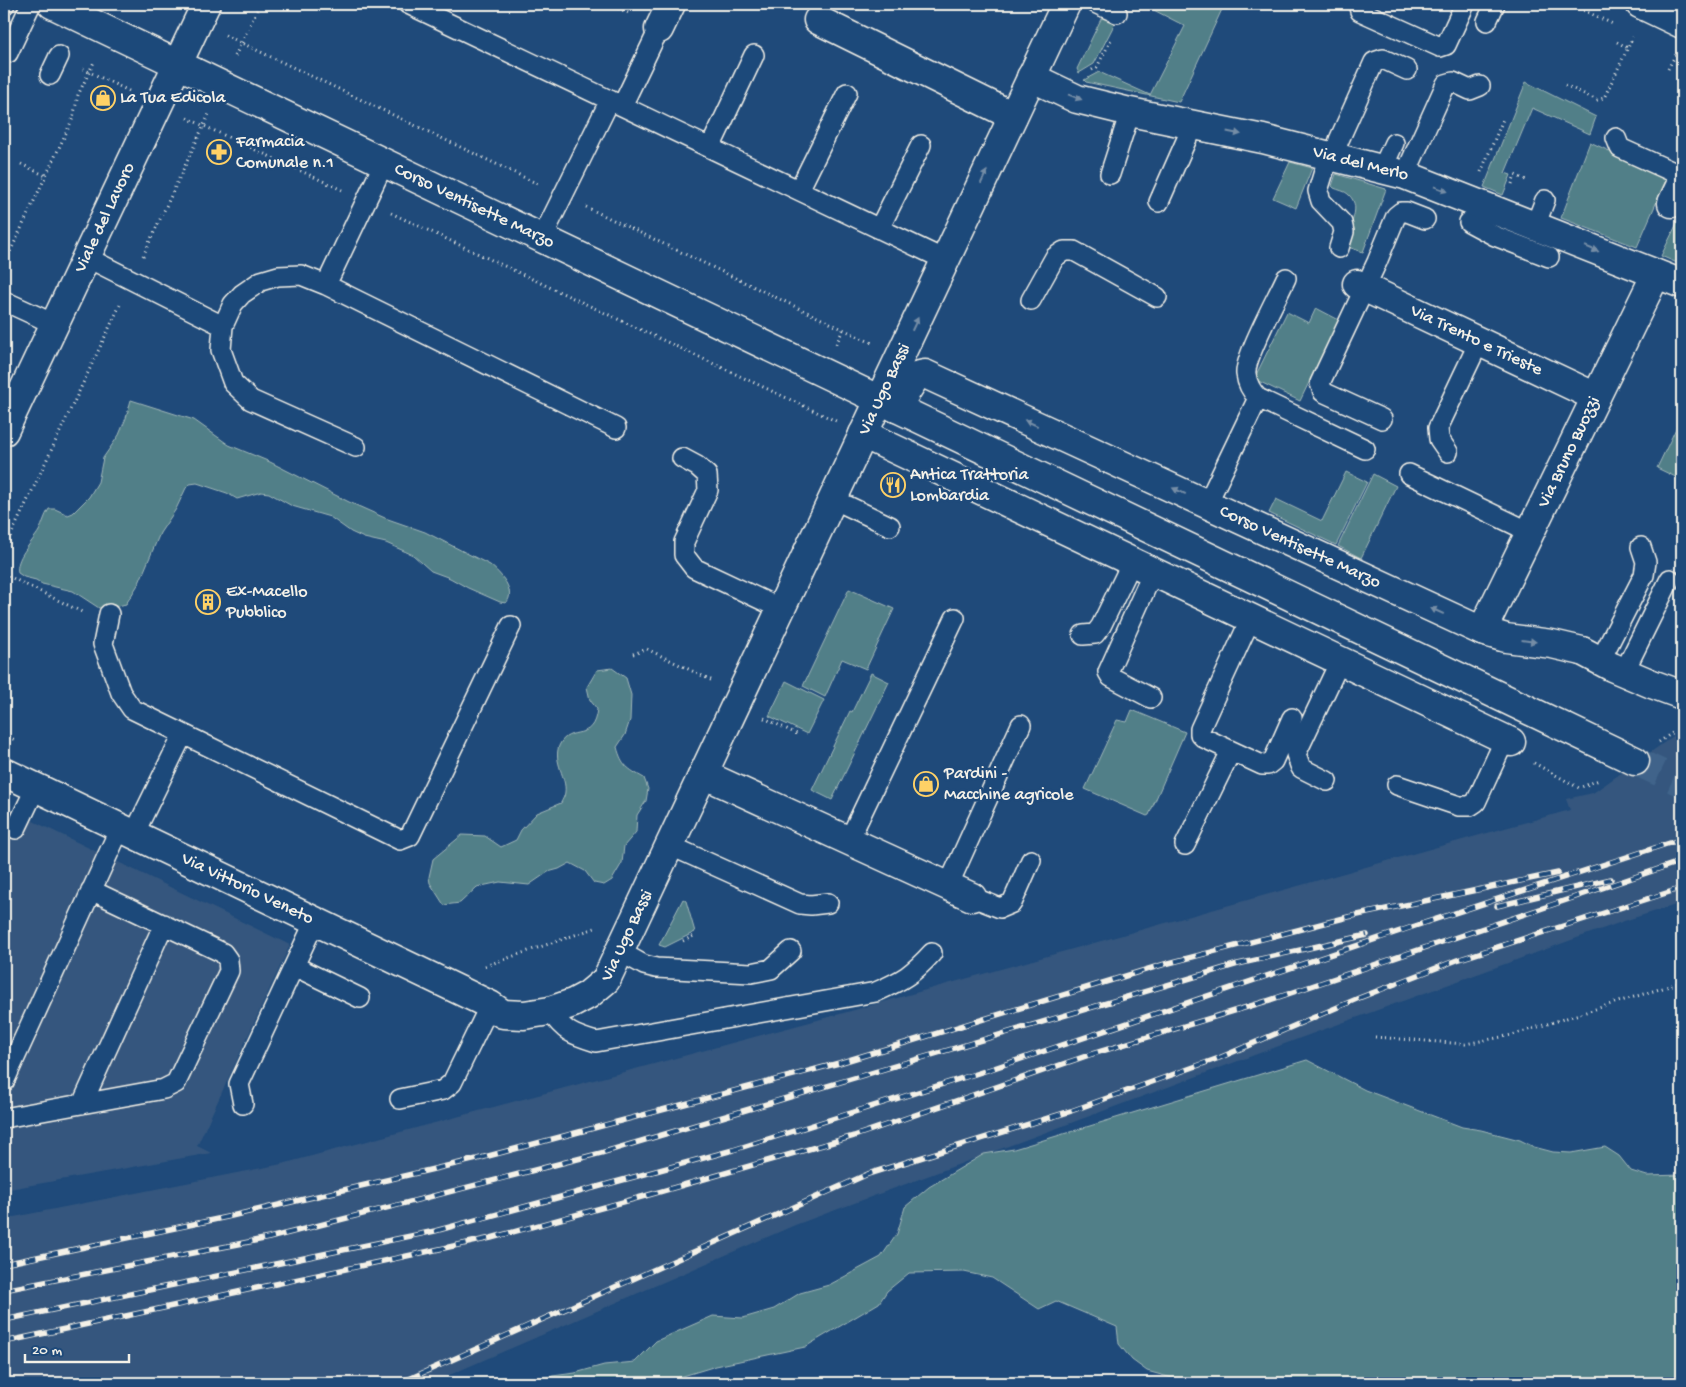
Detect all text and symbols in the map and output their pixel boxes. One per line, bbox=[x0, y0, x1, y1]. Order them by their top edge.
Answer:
shop icon: La Tua Edicola bbox=[90, 85, 116, 111]
place label: La Tua Edicola bbox=[120, 88, 227, 109]
one-way arrow bbox=[1068, 93, 1083, 101]
one-way arrow bbox=[1226, 129, 1241, 137]
place label: Farmacia Comunale n.1 bbox=[235, 132, 334, 174]
pharmacy icon: Farmacia Comunale n.1 bbox=[206, 139, 232, 165]
street label: Via del Merlo bbox=[1310, 141, 1411, 186]
street label: Viale del Lavoro bbox=[70, 159, 140, 277]
street label: Corso Ventisette Marzo bbox=[391, 159, 558, 253]
one-way arrow bbox=[981, 170, 989, 184]
one-way arrow bbox=[1434, 185, 1449, 193]
one-way arrow bbox=[1585, 245, 1599, 253]
street label: Via Trento e Trieste bbox=[1406, 300, 1546, 381]
one-way arrow bbox=[911, 317, 919, 331]
street label: Via Ugo Bassi bbox=[853, 340, 915, 439]
street label: Via Bruno Buozzi bbox=[1533, 393, 1605, 512]
one-way arrow bbox=[1024, 418, 1038, 426]
place label: Antica Trattoria Lombardia bbox=[910, 465, 1029, 507]
restaurant icon: Antica Trattoria Lombardia bbox=[880, 472, 906, 498]
one-way arrow bbox=[1172, 486, 1186, 494]
street label: Corso Ventisette Marzo bbox=[1216, 501, 1384, 593]
place label: Ex-Macello Pubblico bbox=[225, 582, 308, 624]
building icon: Ex-Macello Pubblico bbox=[195, 589, 221, 615]
one-way arrow bbox=[1430, 606, 1444, 614]
one-way arrow bbox=[1522, 637, 1538, 645]
place label: Pardini - Macchine agricole bbox=[943, 764, 1074, 806]
shop icon: Pardini - Macchine agricole bbox=[913, 771, 939, 797]
street label: Via Vittorio Veneto bbox=[177, 848, 317, 929]
street label: Via Ugo Bassi bbox=[596, 886, 658, 986]
scale bar bbox=[25, 1332, 129, 1364]
text: 20 m bbox=[32, 1342, 62, 1360]

